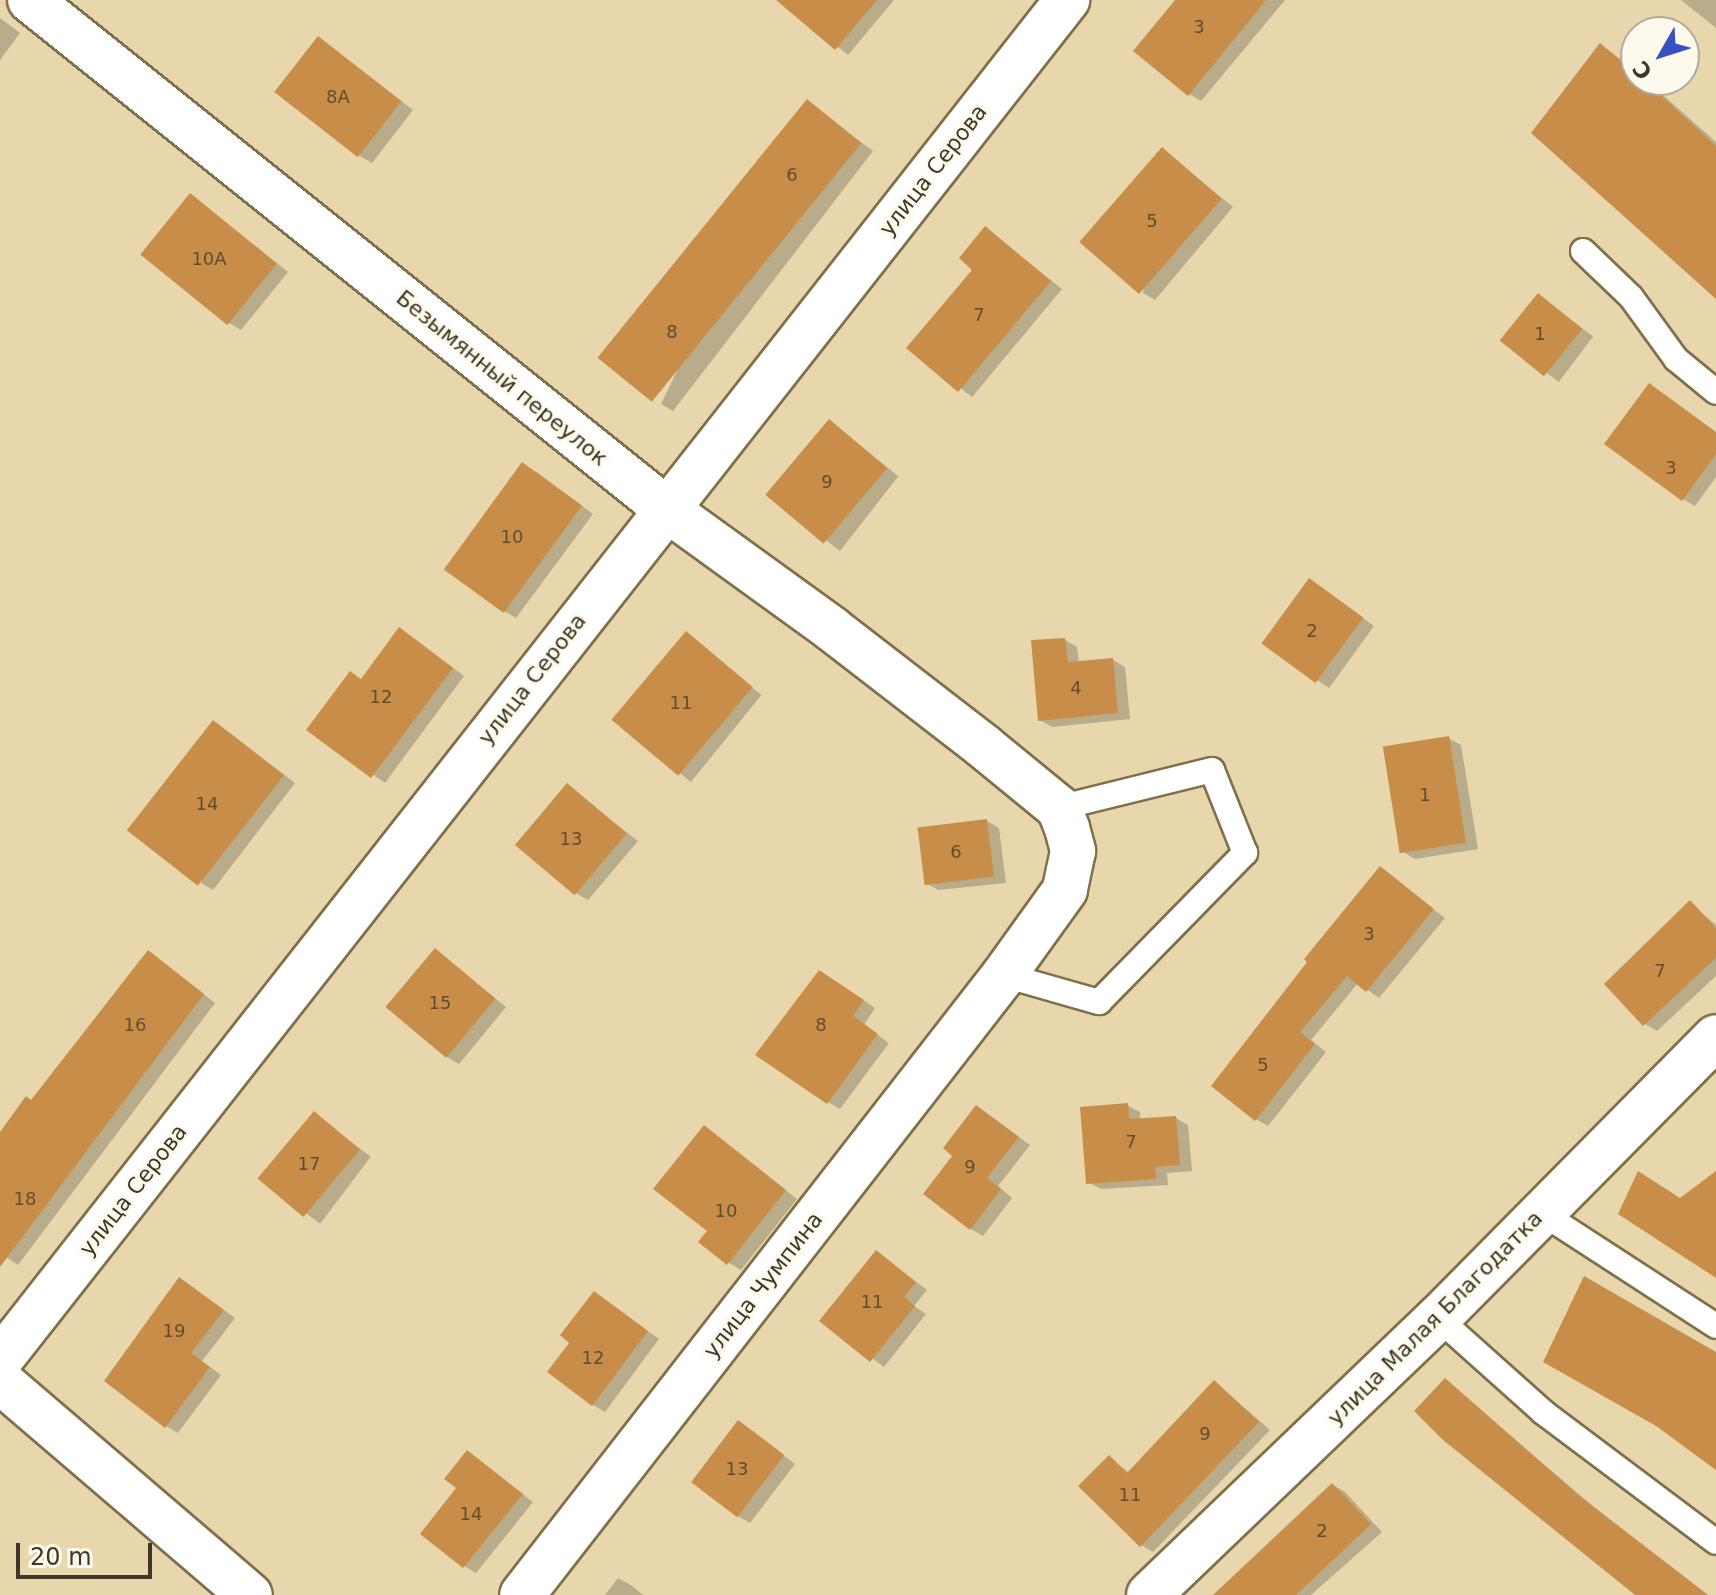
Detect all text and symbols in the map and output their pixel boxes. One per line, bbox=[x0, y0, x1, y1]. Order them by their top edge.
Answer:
house number: 3 bbox=[1193, 16, 1205, 38]
north arrow bbox=[1620, 16, 1700, 96]
text: С bbox=[1628, 56, 1657, 84]
house number: 8А bbox=[326, 86, 350, 108]
street label: улица Серова bbox=[873, 99, 993, 241]
house number: 6 bbox=[786, 164, 798, 186]
house number: 5 bbox=[1146, 210, 1158, 232]
house number: 10А bbox=[191, 248, 227, 270]
street label: Безымянный переулок bbox=[391, 285, 613, 471]
house number: 7 bbox=[973, 304, 985, 326]
house number: 8 bbox=[666, 321, 678, 343]
house number: 1 bbox=[1534, 323, 1546, 345]
house number: 3 bbox=[1665, 457, 1677, 479]
house number: 9 bbox=[821, 471, 833, 493]
house number: 10 bbox=[501, 526, 523, 548]
street label: улица Серова bbox=[472, 608, 592, 750]
house number: 2 bbox=[1306, 620, 1318, 642]
house number: 4 bbox=[1070, 677, 1082, 699]
house number: 12 bbox=[370, 686, 392, 708]
house number: 11 bbox=[670, 692, 692, 714]
house number: 1 bbox=[1419, 784, 1431, 806]
house number: 14 bbox=[196, 793, 218, 815]
house number: 13 bbox=[560, 828, 582, 850]
house number: 6 bbox=[950, 841, 962, 863]
house number: 3 bbox=[1363, 923, 1375, 945]
house number: 7 bbox=[1654, 960, 1666, 982]
house number: 15 bbox=[429, 992, 451, 1014]
house number: 16 bbox=[124, 1014, 146, 1036]
house number: 8 bbox=[815, 1014, 827, 1036]
house number: 5 bbox=[1257, 1054, 1269, 1076]
street label: улица Серова bbox=[73, 1119, 193, 1261]
house number: 7 bbox=[1125, 1131, 1137, 1153]
house number: 17 bbox=[298, 1153, 320, 1175]
house number: 9 bbox=[964, 1156, 976, 1178]
house number: 18 bbox=[14, 1188, 36, 1210]
house number: 10 bbox=[715, 1200, 737, 1222]
street label: улица Малая Благодатка bbox=[1322, 1205, 1548, 1431]
street label: улица Чумпина bbox=[698, 1207, 828, 1363]
house number: 11 bbox=[861, 1291, 883, 1313]
house number: 19 bbox=[163, 1320, 185, 1342]
house number: 12 bbox=[582, 1347, 604, 1369]
house number: 9 bbox=[1199, 1423, 1211, 1445]
house number: 13 bbox=[726, 1458, 748, 1480]
house number: 11 bbox=[1119, 1484, 1141, 1506]
house number: 14 bbox=[460, 1503, 482, 1525]
house number: 2 bbox=[1316, 1520, 1328, 1542]
scale bar bbox=[20, 1527, 156, 1577]
text: 20 m bbox=[30, 1543, 92, 1571]

